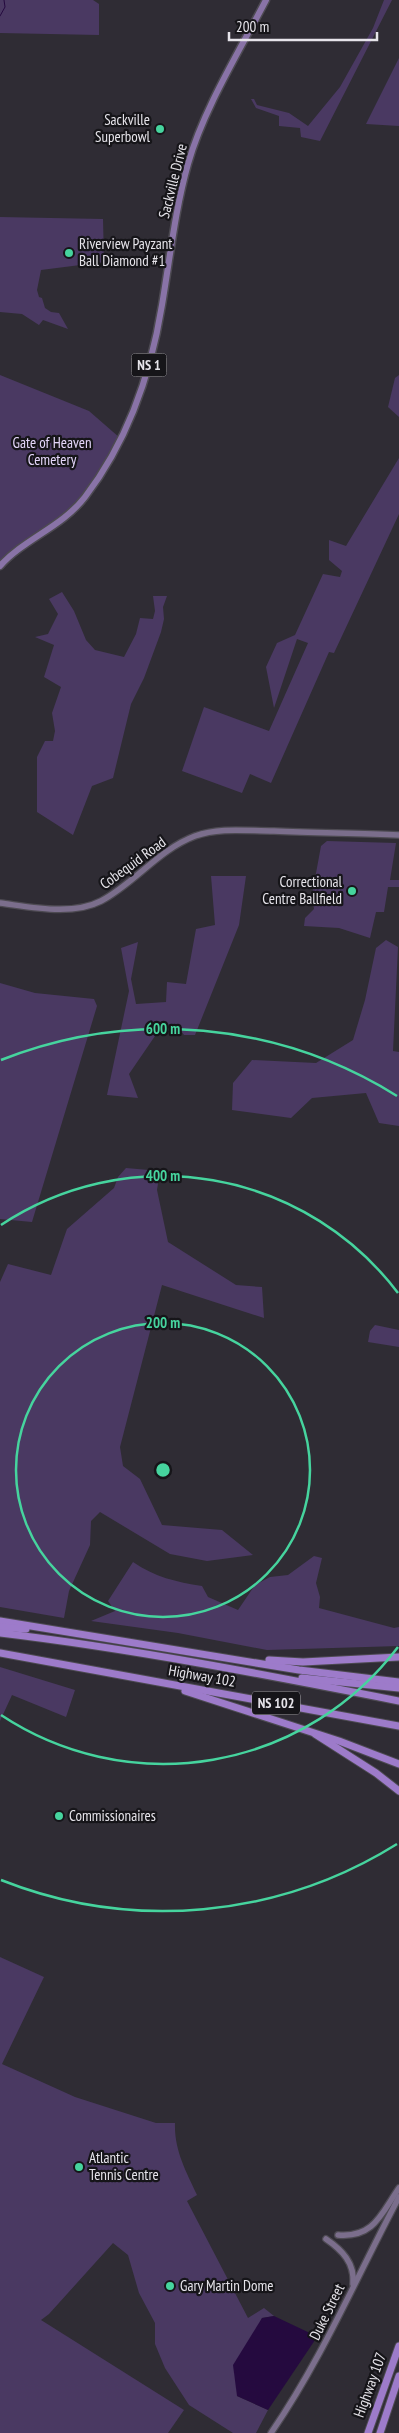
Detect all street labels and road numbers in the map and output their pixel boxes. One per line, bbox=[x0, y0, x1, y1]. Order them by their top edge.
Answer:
street label: Sackville Drive bbox=[154, 142, 191, 220]
road number: NS 1 bbox=[132, 354, 166, 376]
street label: Cobequid Road bbox=[96, 832, 169, 893]
street label: Highway 102 bbox=[167, 1660, 237, 1691]
road number: NS 102 bbox=[252, 1692, 300, 1715]
street label: Duke Street bbox=[305, 2280, 348, 2343]
street label: Highway 107 bbox=[349, 2350, 390, 2420]

